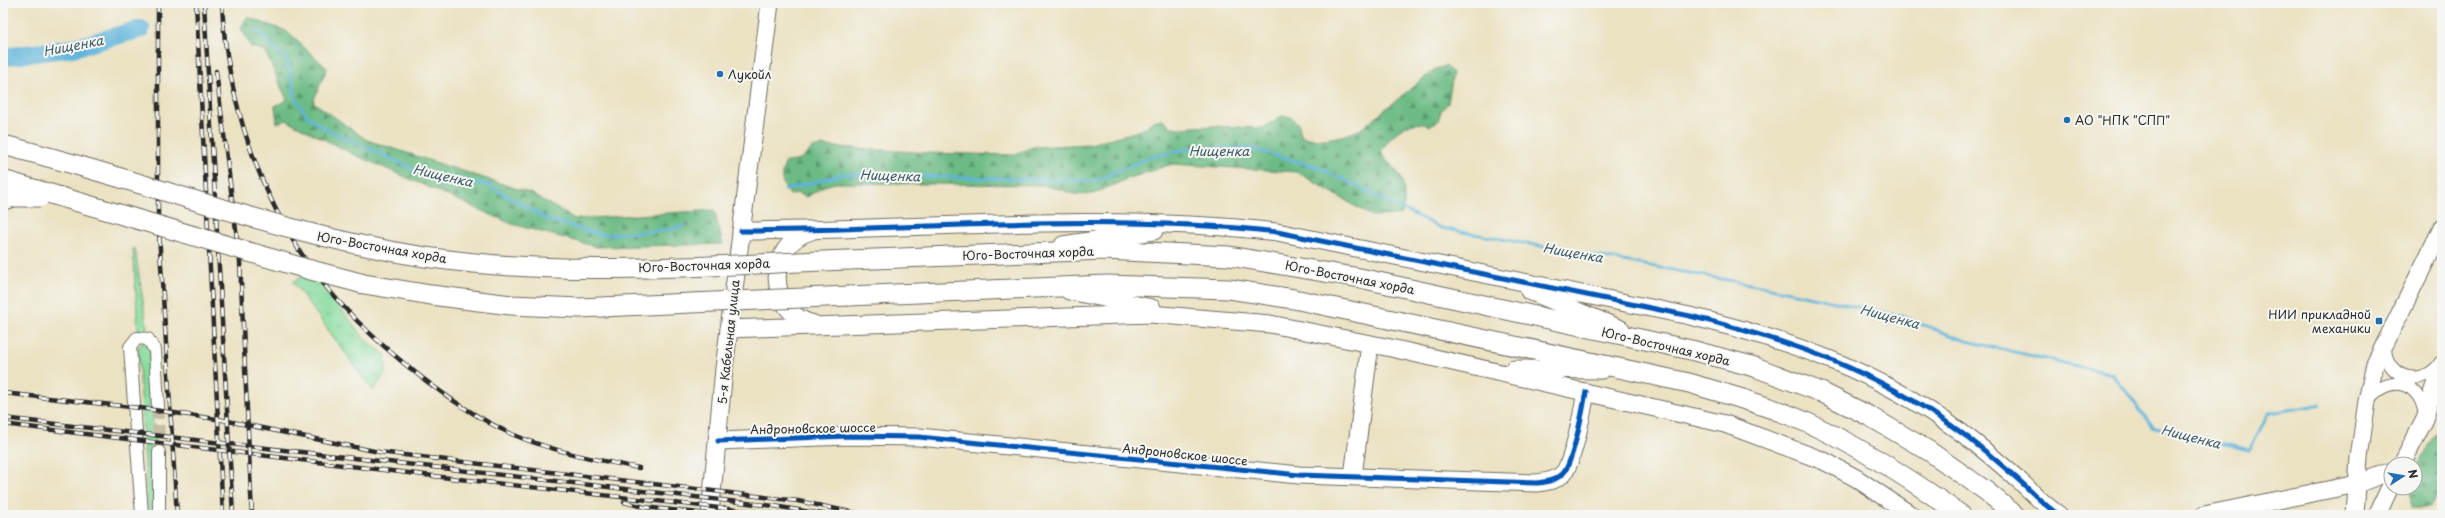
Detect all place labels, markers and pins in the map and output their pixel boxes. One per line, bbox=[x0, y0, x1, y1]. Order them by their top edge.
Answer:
place label: Лукойл bbox=[728, 65, 771, 83]
marker: Лукойл bbox=[715, 69, 725, 79]
place label: АО "НПК "СПП" bbox=[2075, 111, 2170, 129]
marker: АО "НПК "СПП" bbox=[2062, 115, 2072, 125]
place label: НИИ прикладной механики bbox=[2268, 305, 2371, 337]
marker: НИИ прикладной механики bbox=[2374, 316, 2384, 326]

